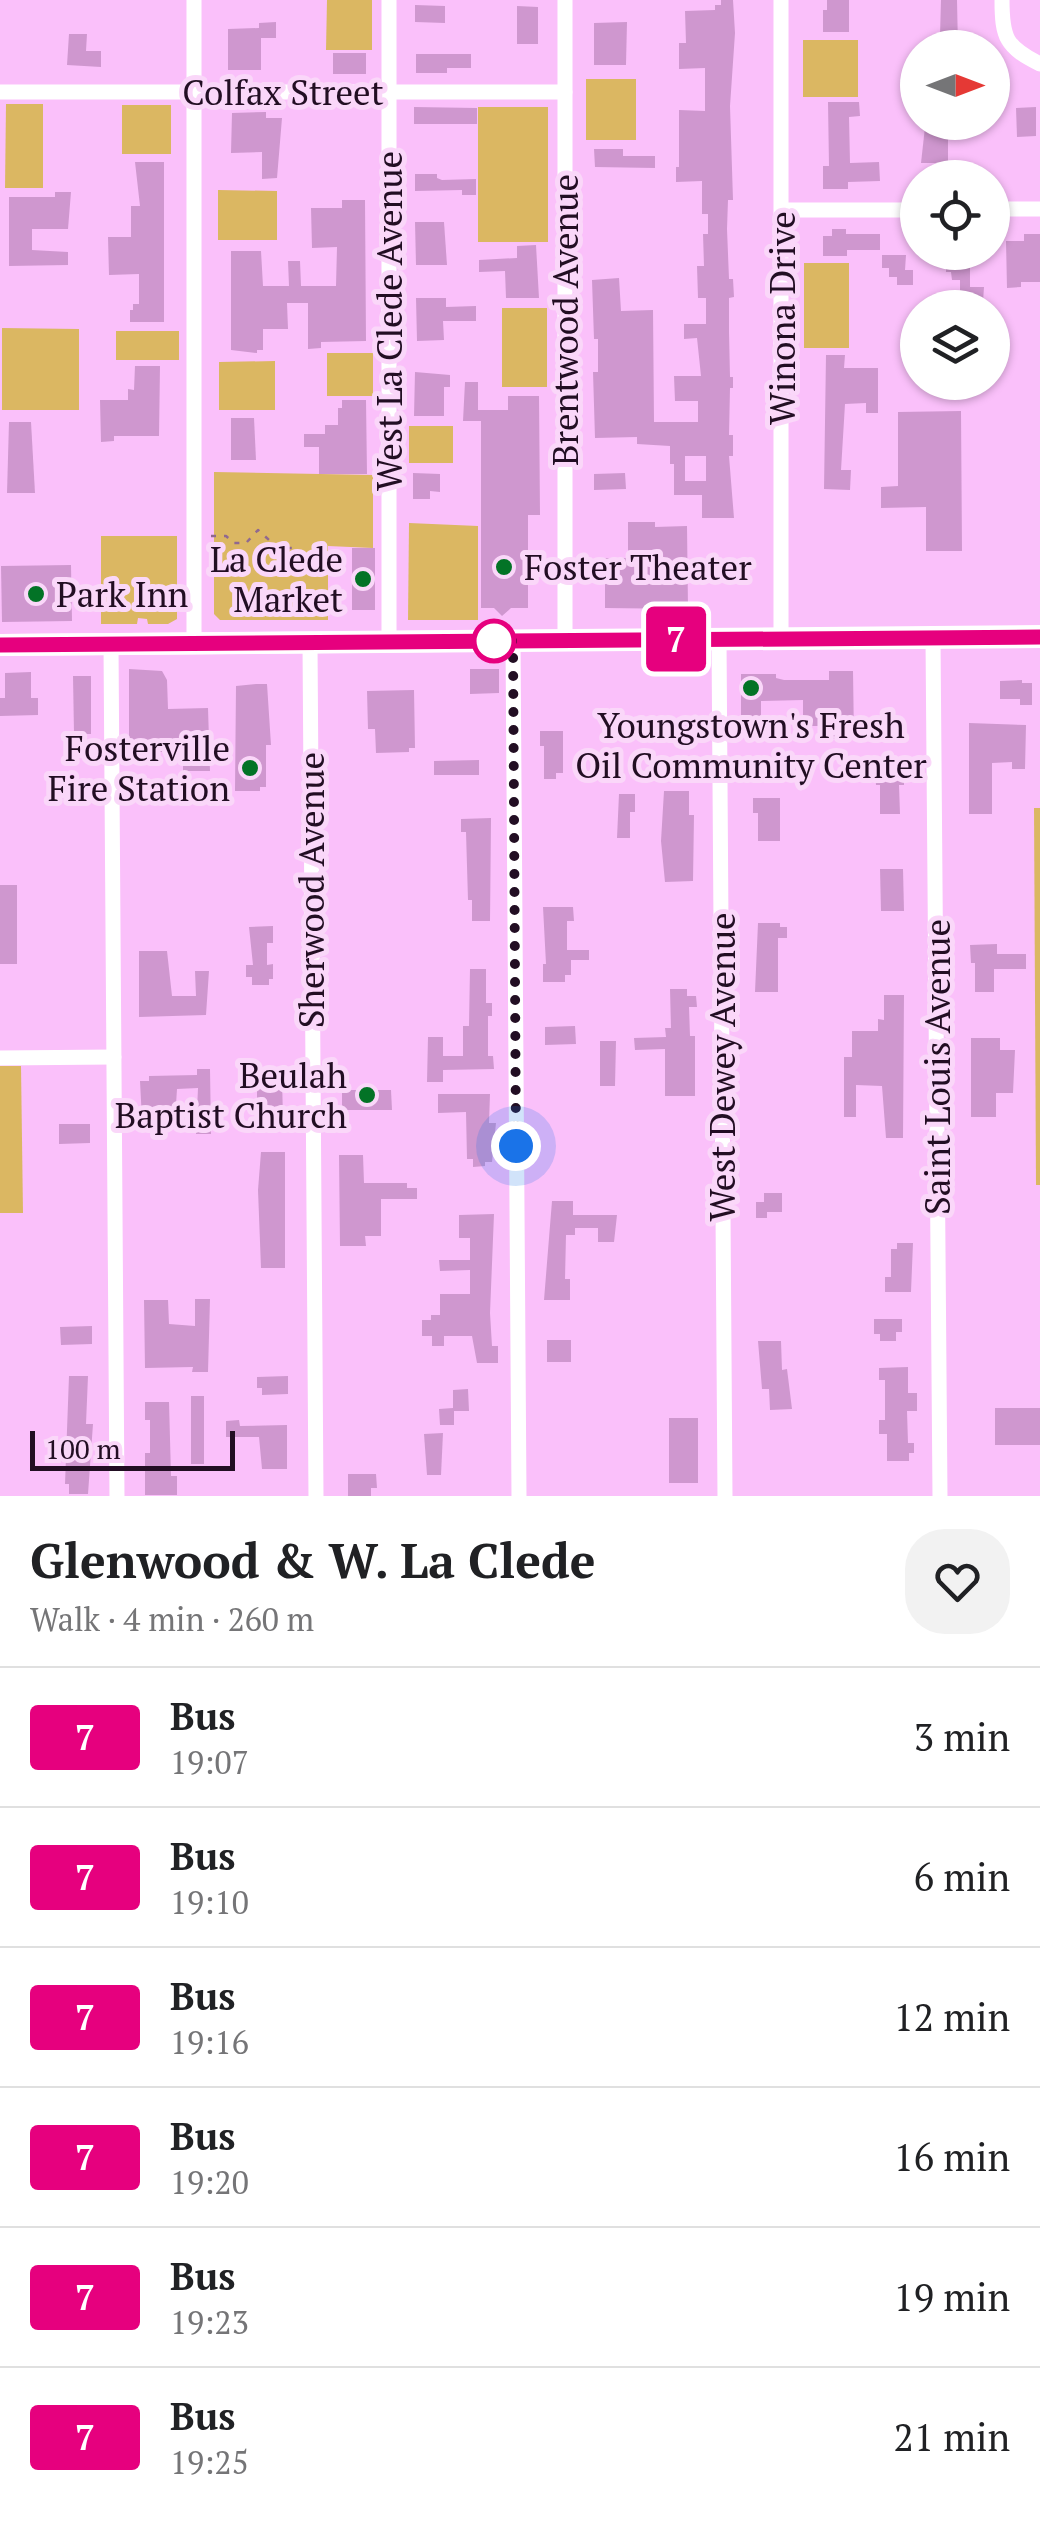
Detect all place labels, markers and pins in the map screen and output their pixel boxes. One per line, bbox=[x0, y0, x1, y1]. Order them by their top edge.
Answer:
place label: La Clede Market bbox=[210, 536, 343, 622]
place label: Foster Theater bbox=[524, 544, 752, 590]
marker: Foster Theater bbox=[493, 556, 515, 578]
marker: La Clede Market bbox=[352, 568, 374, 590]
place label: Park Inn bbox=[56, 571, 189, 617]
marker: Park Inn bbox=[25, 583, 47, 605]
unlabelled marker bbox=[473, 620, 515, 662]
marker: Youngstown's Fresh Oil Community Center bbox=[740, 677, 762, 699]
place label: Youngstown's Fresh Oil Community Center bbox=[575, 702, 927, 788]
place label: Fosterville Fire Station bbox=[48, 725, 230, 811]
marker: Fosterville Fire Station bbox=[239, 757, 261, 779]
place label: Beulah Baptist Church bbox=[115, 1052, 347, 1138]
marker: Beulah Baptist Church bbox=[356, 1084, 378, 1106]

